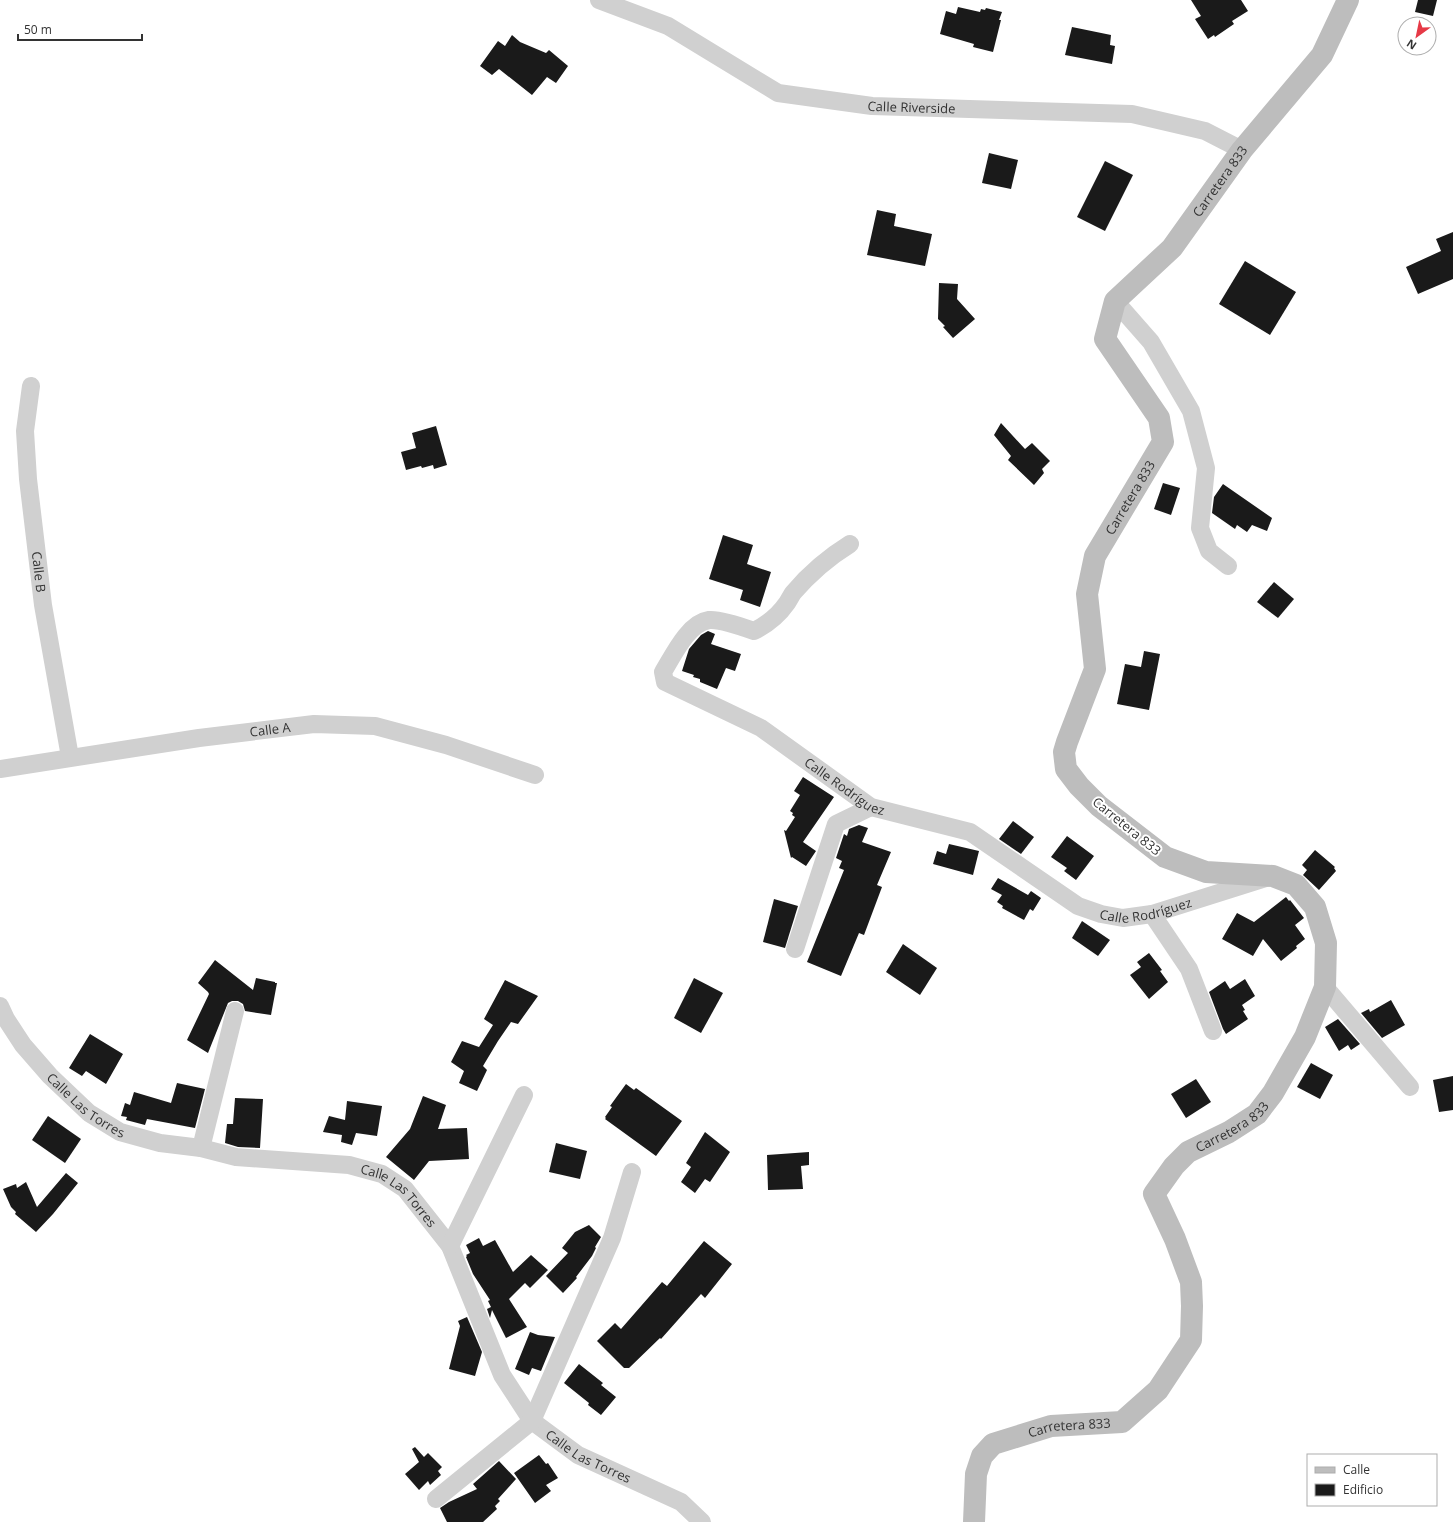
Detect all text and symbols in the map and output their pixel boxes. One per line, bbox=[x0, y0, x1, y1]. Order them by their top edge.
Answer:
scale bar bbox=[18, 16, 142, 42]
north arrow bbox=[1397, 16, 1437, 56]
text: 50 m bbox=[24, 21, 52, 38]
text: N bbox=[1403, 36, 1419, 54]
street label: Calle Riverside bbox=[866, 96, 956, 118]
street label: Carretera 833 bbox=[1188, 142, 1251, 220]
street label: Carretera 833 bbox=[1101, 457, 1159, 538]
street label: Calle B bbox=[28, 550, 50, 593]
street label: Calle A bbox=[249, 718, 292, 741]
street label: Calle Rodríguez bbox=[801, 753, 887, 819]
street label: Carretera 833 bbox=[1089, 793, 1165, 859]
street label: Calle Rodríguez bbox=[1098, 893, 1194, 927]
street label: Calle Las Torres bbox=[43, 1069, 126, 1142]
street label: Carretera 833 bbox=[1192, 1097, 1273, 1156]
street label: Calle Las Torres bbox=[359, 1160, 441, 1231]
street label: Carretera 833 bbox=[1026, 1414, 1111, 1442]
street label: Calle Las Torres bbox=[542, 1425, 634, 1487]
legend bbox=[1307, 1454, 1437, 1506]
text: Calle bbox=[1343, 1461, 1370, 1478]
text: Edificio bbox=[1343, 1481, 1383, 1498]

